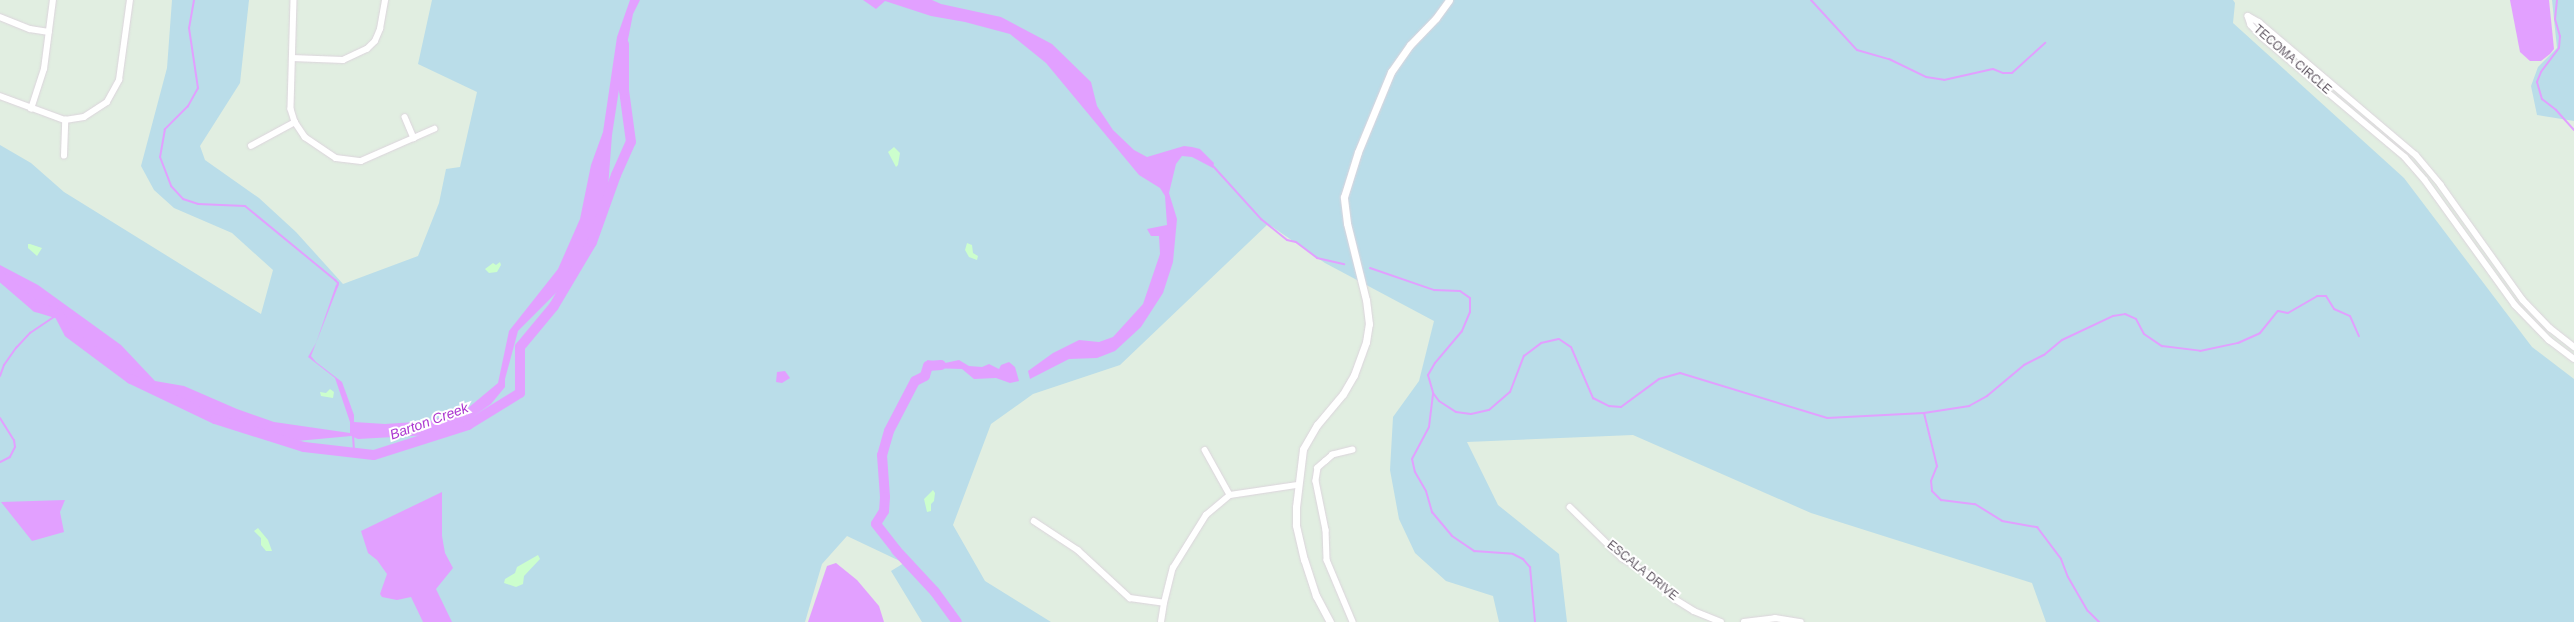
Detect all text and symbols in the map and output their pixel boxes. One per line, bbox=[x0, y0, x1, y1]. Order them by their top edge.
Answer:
street label: TECOMA CIRCLE bbox=[2250, 22, 2334, 98]
water label: Barton Creek bbox=[387, 399, 471, 443]
street label: ESCALA DRIVE bbox=[1604, 538, 1680, 604]

